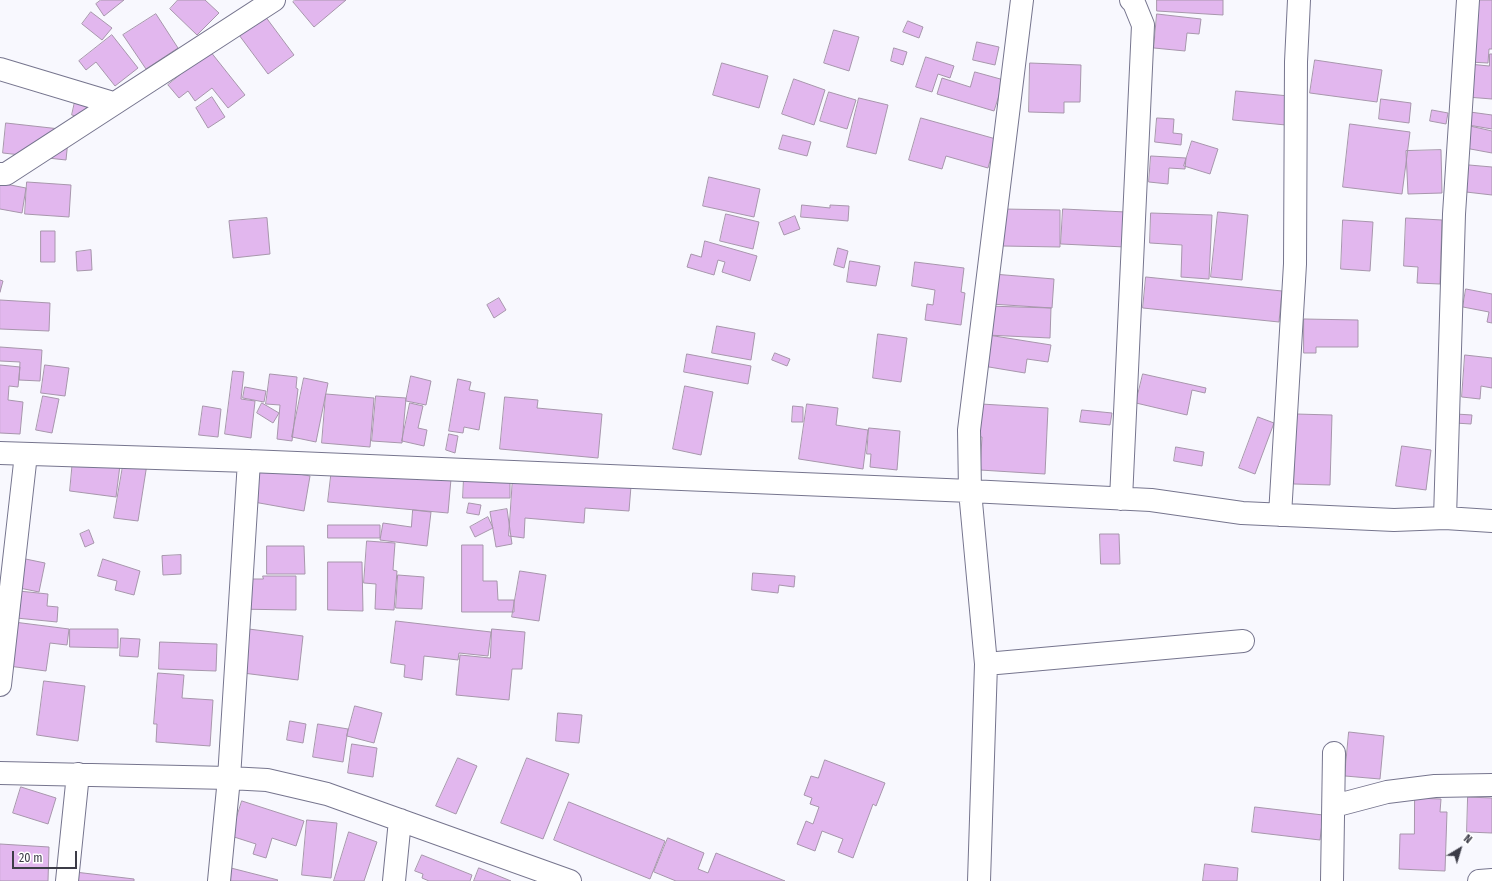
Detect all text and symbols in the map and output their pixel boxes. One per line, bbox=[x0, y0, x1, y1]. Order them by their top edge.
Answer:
north arrow bbox=[1440, 829, 1480, 869]
text: N bbox=[1461, 832, 1474, 846]
scale bar bbox=[14, 843, 79, 869]
text: 20 m bbox=[19, 851, 43, 865]

